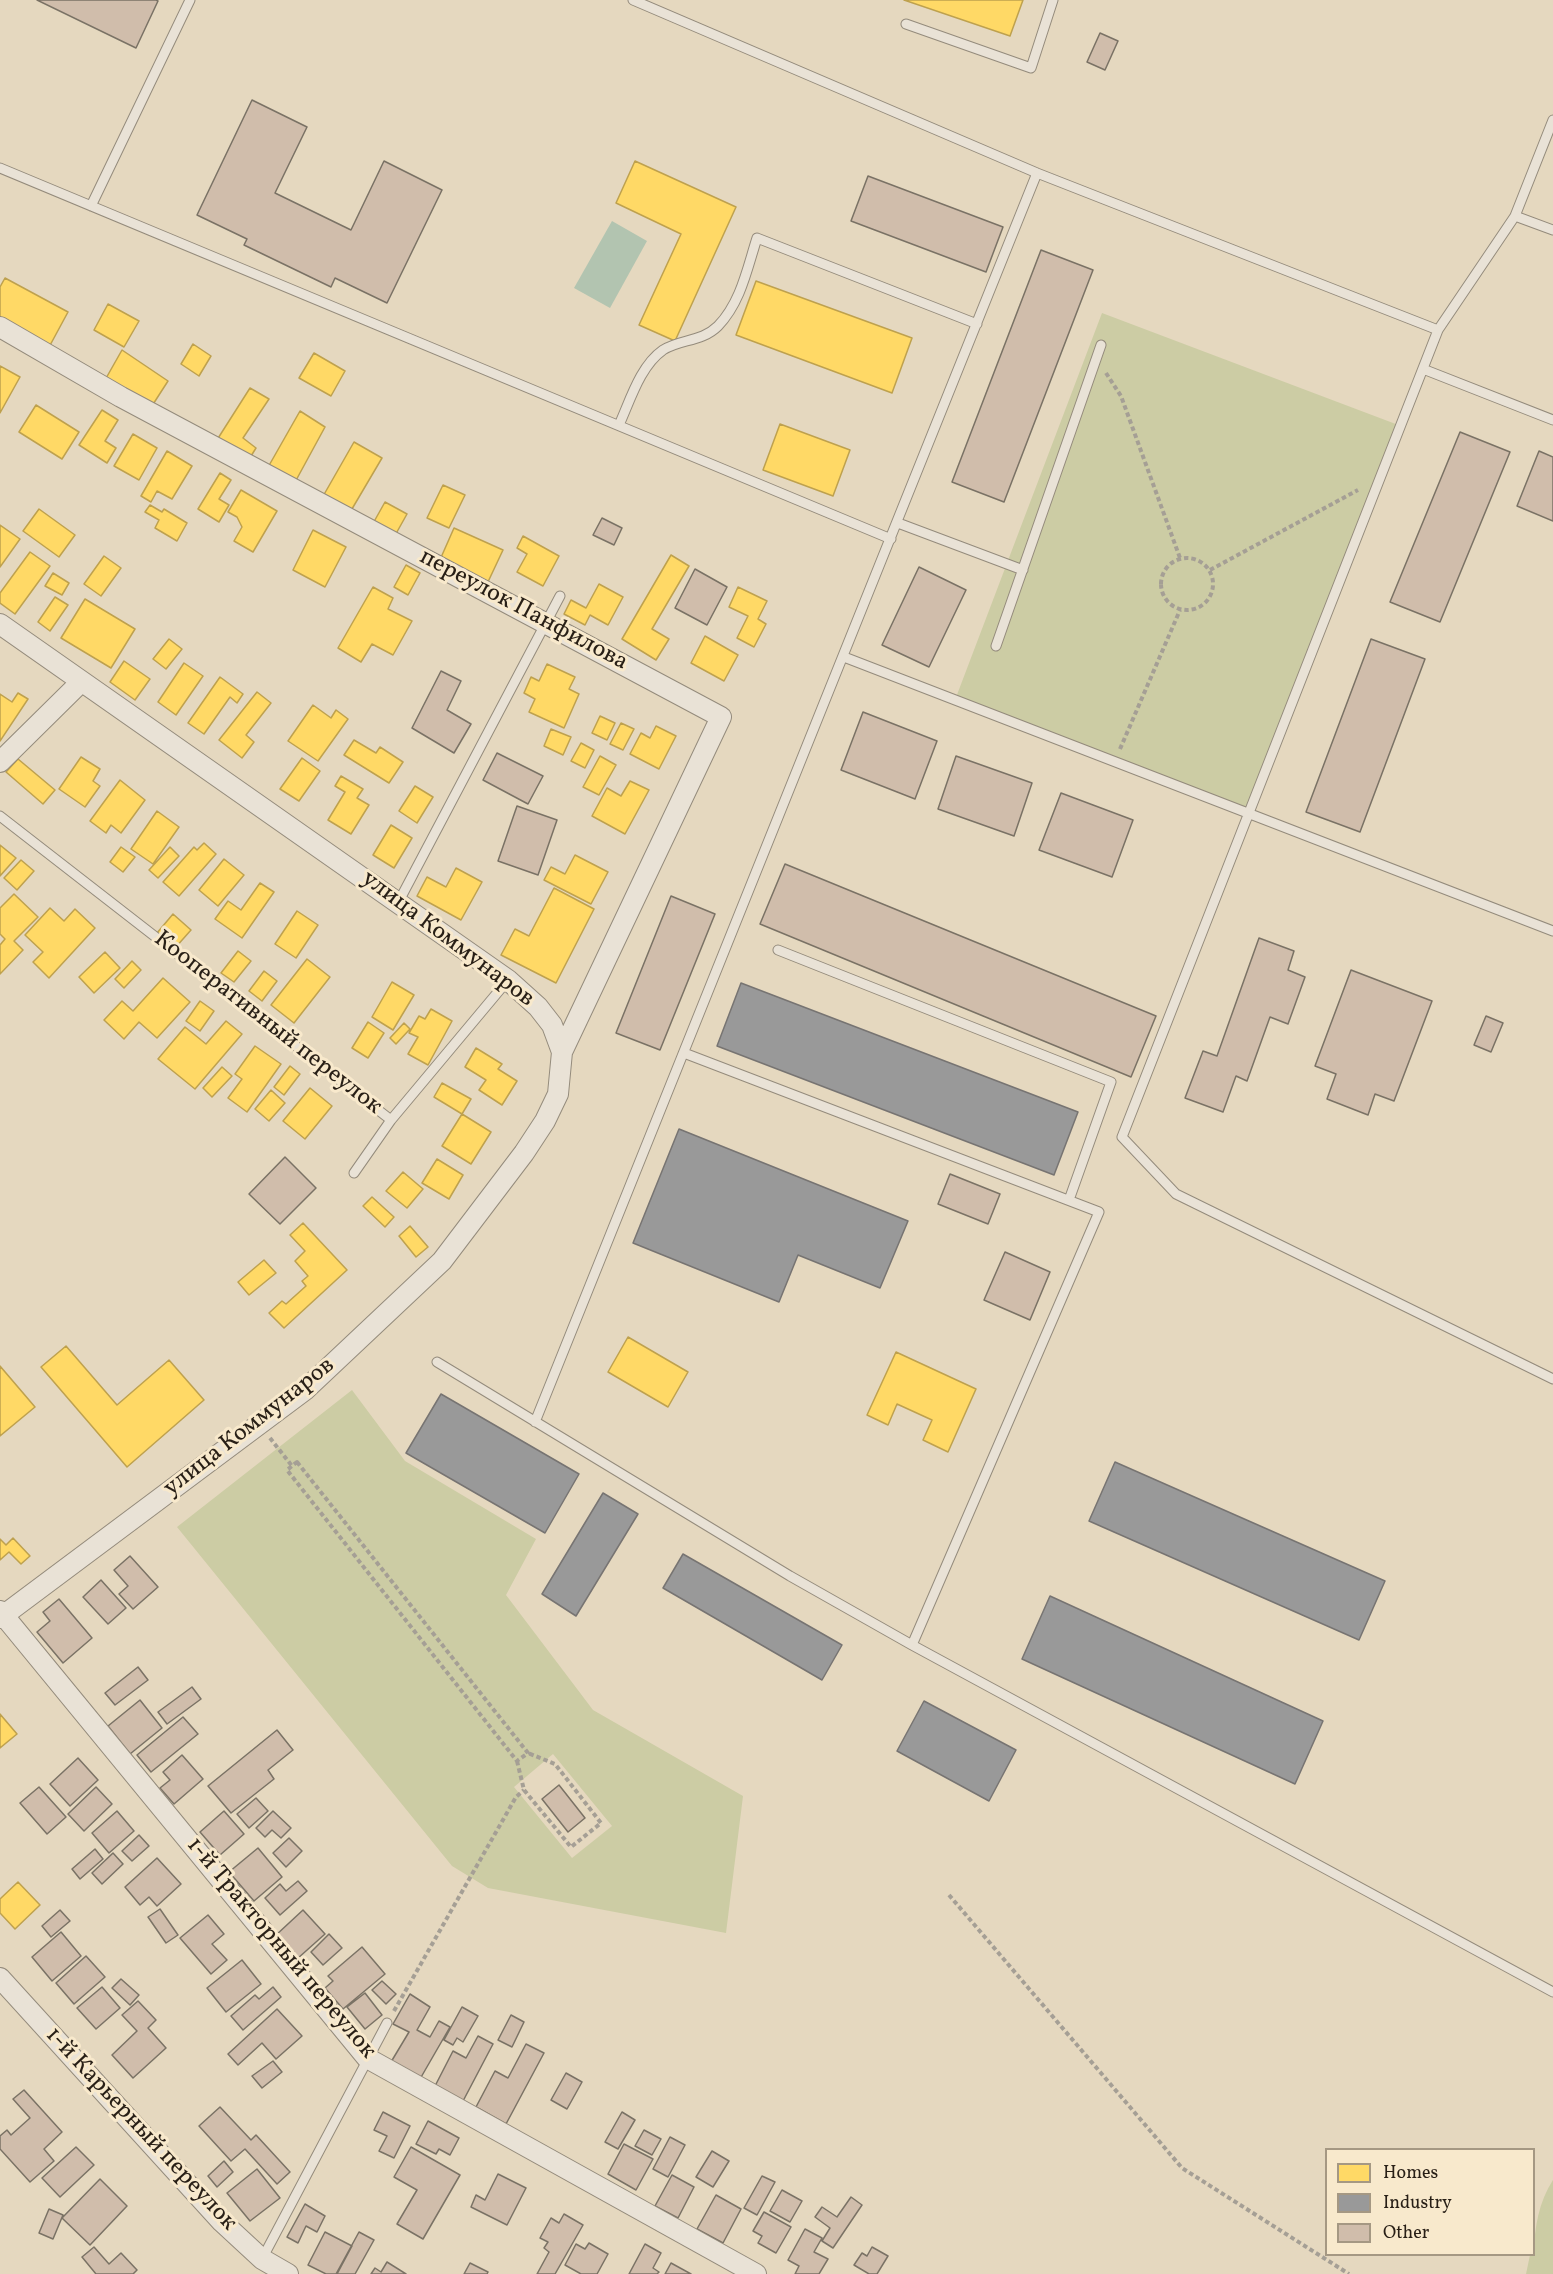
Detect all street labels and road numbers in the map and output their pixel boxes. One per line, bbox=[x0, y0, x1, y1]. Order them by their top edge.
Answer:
street label: переулок Панфилова bbox=[414, 544, 632, 678]
street label: улица Коммунаров bbox=[355, 866, 539, 1014]
street label: Кооперативный переулок bbox=[147, 926, 387, 1122]
street label: улица Коммунаров bbox=[159, 1352, 341, 1504]
street label: 1-й Тракторный переулок bbox=[179, 1832, 381, 2066]
street label: 1-й Карьерный переулок bbox=[38, 2022, 242, 2238]

